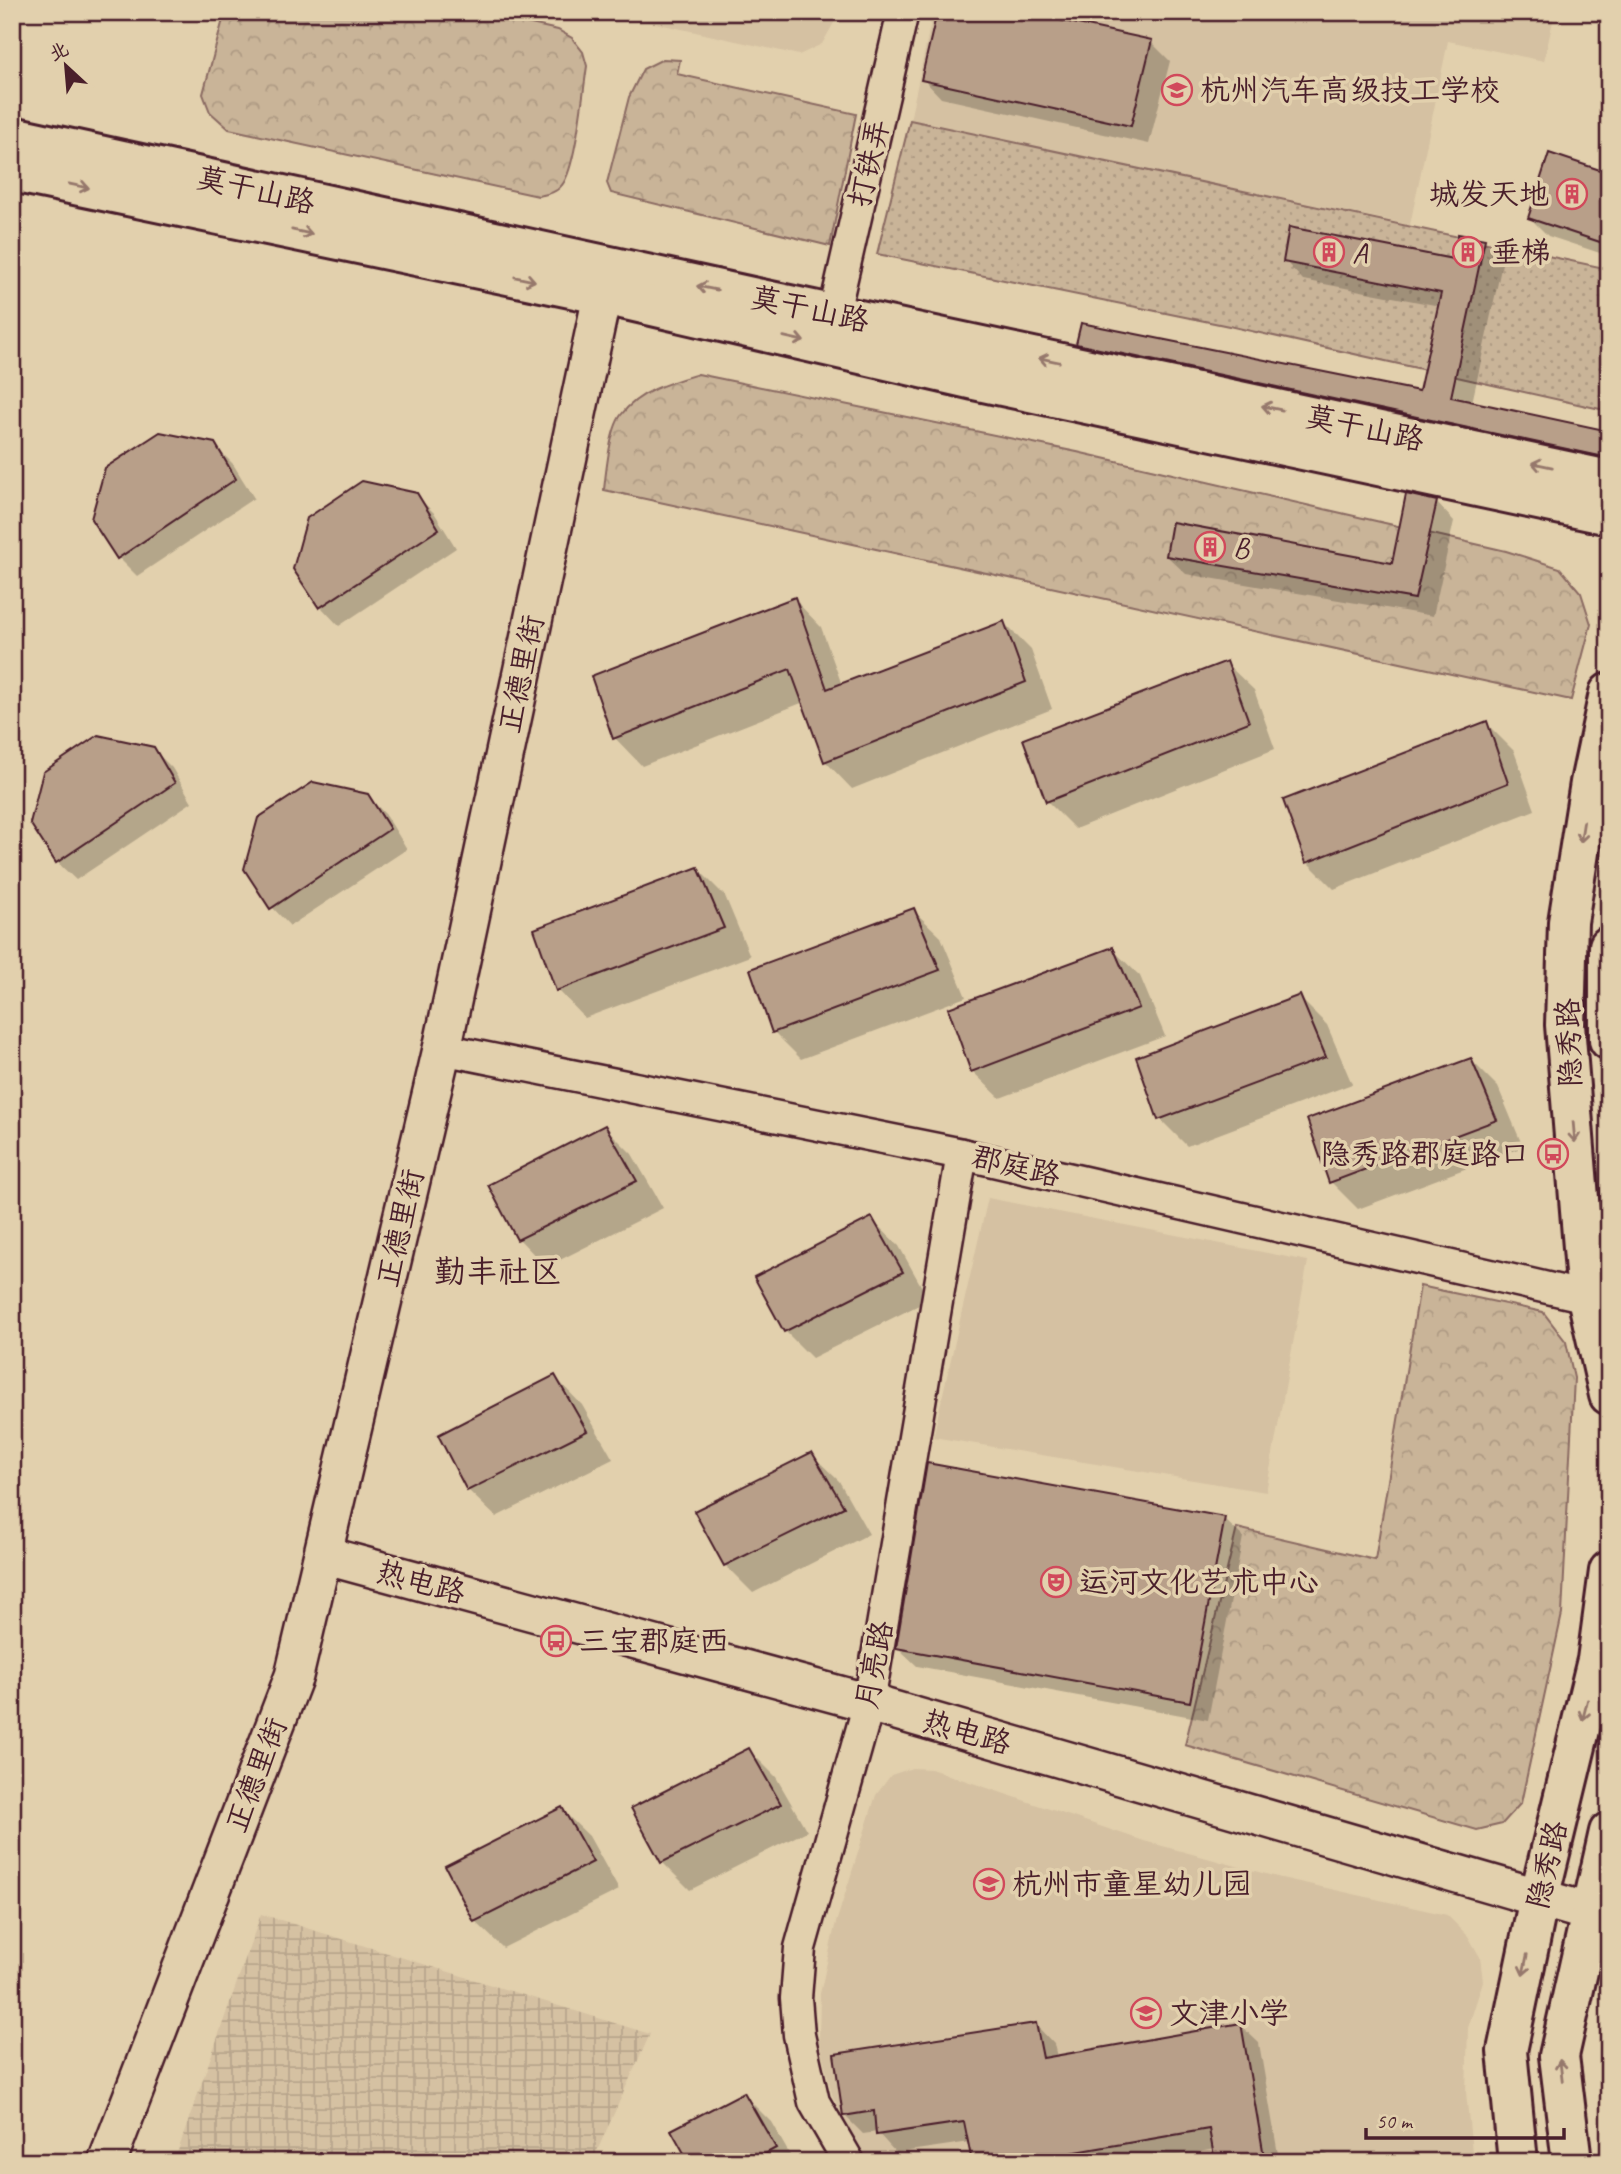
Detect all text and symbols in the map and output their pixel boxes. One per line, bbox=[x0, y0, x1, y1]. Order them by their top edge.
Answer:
north arrow bbox=[32, 32, 102, 102]
text: 北 bbox=[45, 37, 73, 67]
place label: 杭州汽车高级技工学校 bbox=[1200, 71, 1500, 109]
school or university icon: 杭州汽车高级技工学校 bbox=[1160, 73, 1194, 107]
street label: 打铁弄 bbox=[840, 115, 898, 211]
street label: 莫干山路 bbox=[193, 158, 319, 222]
place label: 城发天地 bbox=[1429, 175, 1549, 213]
building icon: 城发天地 bbox=[1555, 177, 1589, 211]
one-way arrow bbox=[67, 180, 90, 194]
one-way arrow bbox=[290, 226, 313, 240]
place label: A bbox=[1352, 233, 1369, 271]
place label: 垂梯 bbox=[1491, 233, 1551, 271]
building icon: A bbox=[1312, 235, 1346, 269]
building icon: 垂梯 bbox=[1451, 235, 1485, 269]
one-way arrow bbox=[513, 272, 536, 286]
street label: 莫干山路 bbox=[747, 278, 873, 340]
one-way arrow bbox=[696, 281, 719, 294]
one-way arrow bbox=[783, 333, 805, 346]
one-way arrow bbox=[1038, 353, 1061, 367]
street label: 莫干山路 bbox=[1302, 397, 1428, 459]
one-way arrow bbox=[1261, 400, 1284, 414]
one-way arrow bbox=[1531, 458, 1554, 472]
place label: B bbox=[1233, 528, 1251, 566]
building icon: B bbox=[1193, 530, 1227, 564]
street label: 正德里街 bbox=[490, 611, 552, 737]
one-way arrow bbox=[1575, 820, 1588, 843]
street label: 隐秀路 bbox=[1548, 997, 1590, 1089]
one-way arrow bbox=[1568, 1120, 1581, 1143]
place label: 隐秀路郡庭路口 bbox=[1320, 1135, 1530, 1173]
street label: 郡庭路 bbox=[968, 1137, 1064, 1195]
bus stop icon: 隐秀路郡庭路口 bbox=[1536, 1137, 1570, 1171]
street label: 正德里街 bbox=[368, 1165, 432, 1291]
district label: 勤丰社区 bbox=[434, 1251, 562, 1292]
street label: 热电路 bbox=[373, 1552, 469, 1612]
place label: 运河文化艺术中心 bbox=[1079, 1563, 1319, 1601]
theatre icon: 运河文化艺术中心 bbox=[1039, 1565, 1073, 1599]
street label: 月亮路 bbox=[847, 1617, 901, 1713]
place label: 三宝郡庭西 bbox=[579, 1622, 729, 1660]
bus stop icon: 三宝郡庭西 bbox=[539, 1624, 573, 1658]
one-way arrow bbox=[1578, 1698, 1591, 1721]
street label: 热电路 bbox=[919, 1701, 1015, 1763]
street label: 正德里街 bbox=[217, 1712, 295, 1838]
street label: 隐秀路 bbox=[1518, 1817, 1576, 1913]
place label: 杭州市童星幼儿园 bbox=[1012, 1865, 1252, 1903]
school or university icon: 杭州市童星幼儿园 bbox=[972, 1867, 1006, 1901]
one-way arrow bbox=[1517, 1953, 1531, 1976]
place label: 文津小学 bbox=[1169, 1994, 1289, 2032]
school or university icon: 文津小学 bbox=[1129, 1996, 1163, 2030]
one-way arrow bbox=[1554, 2059, 1567, 2082]
scale bar bbox=[1366, 2097, 1563, 2141]
text: 50 m bbox=[1376, 2108, 1414, 2134]

